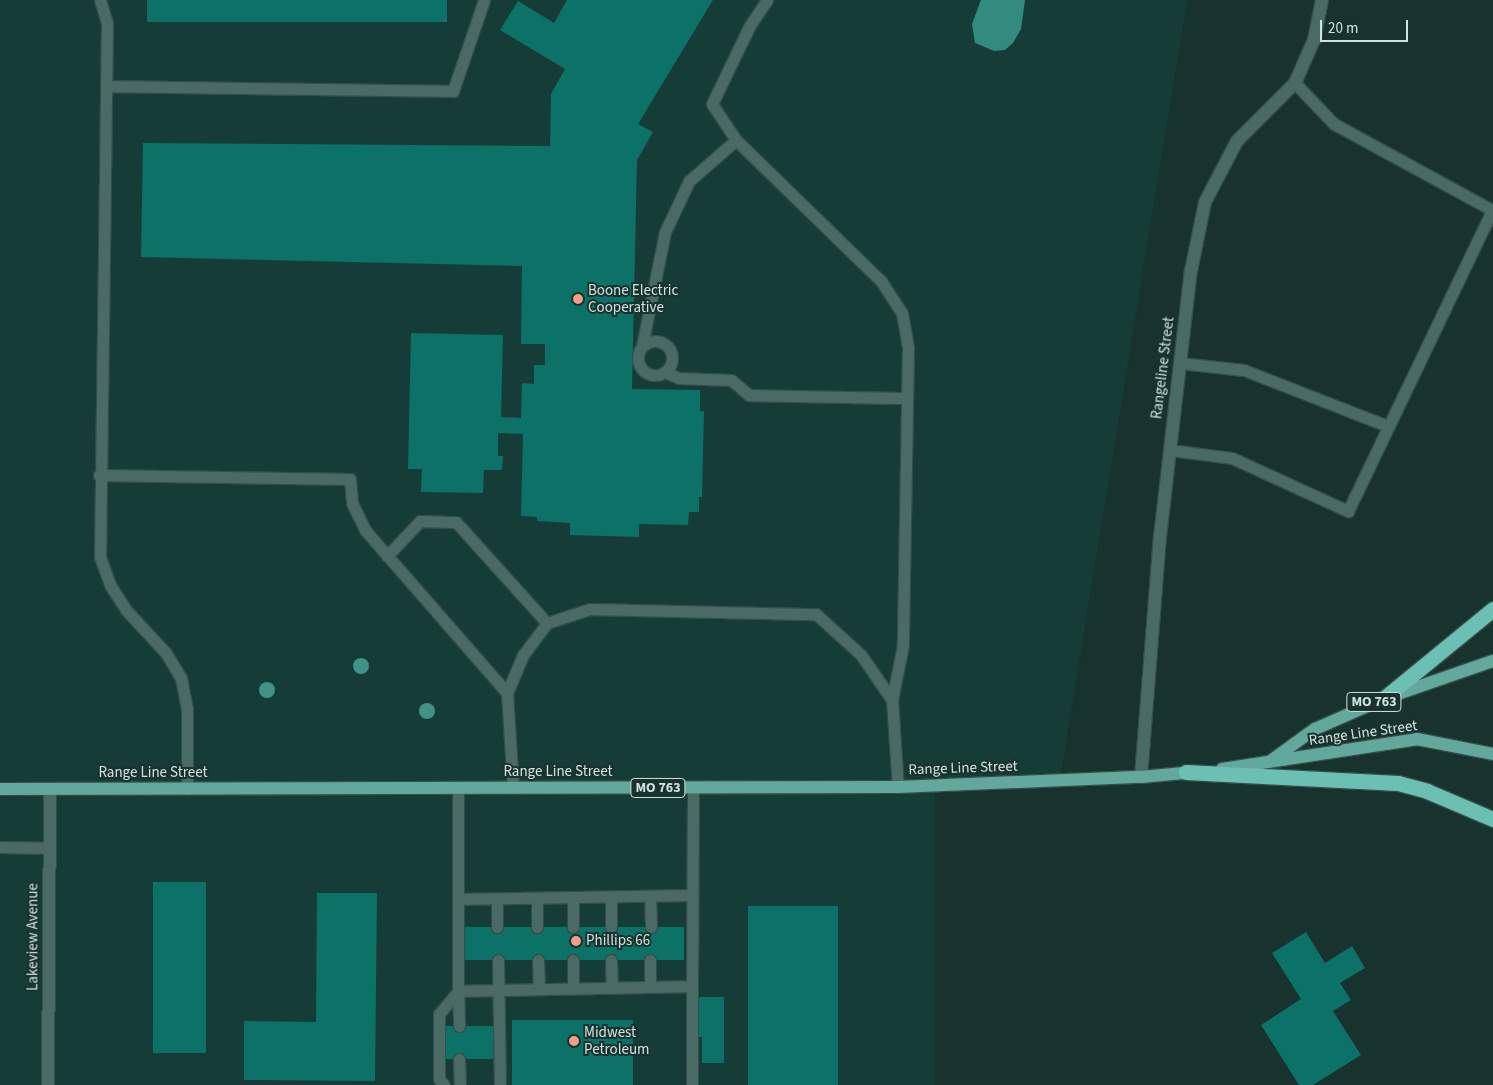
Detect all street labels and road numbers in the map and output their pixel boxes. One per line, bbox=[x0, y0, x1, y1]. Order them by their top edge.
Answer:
street label: Rangeline Street bbox=[1148, 316, 1178, 420]
road number: MO 763 bbox=[1345, 690, 1403, 714]
street label: Range Line Street bbox=[1308, 716, 1418, 750]
street label: Range Line Street bbox=[908, 757, 1018, 779]
street label: Range Line Street bbox=[503, 763, 613, 781]
street label: Range Line Street bbox=[98, 764, 208, 782]
road number: MO 763 bbox=[629, 776, 687, 800]
street label: Lakeview Avenue bbox=[24, 883, 42, 991]

